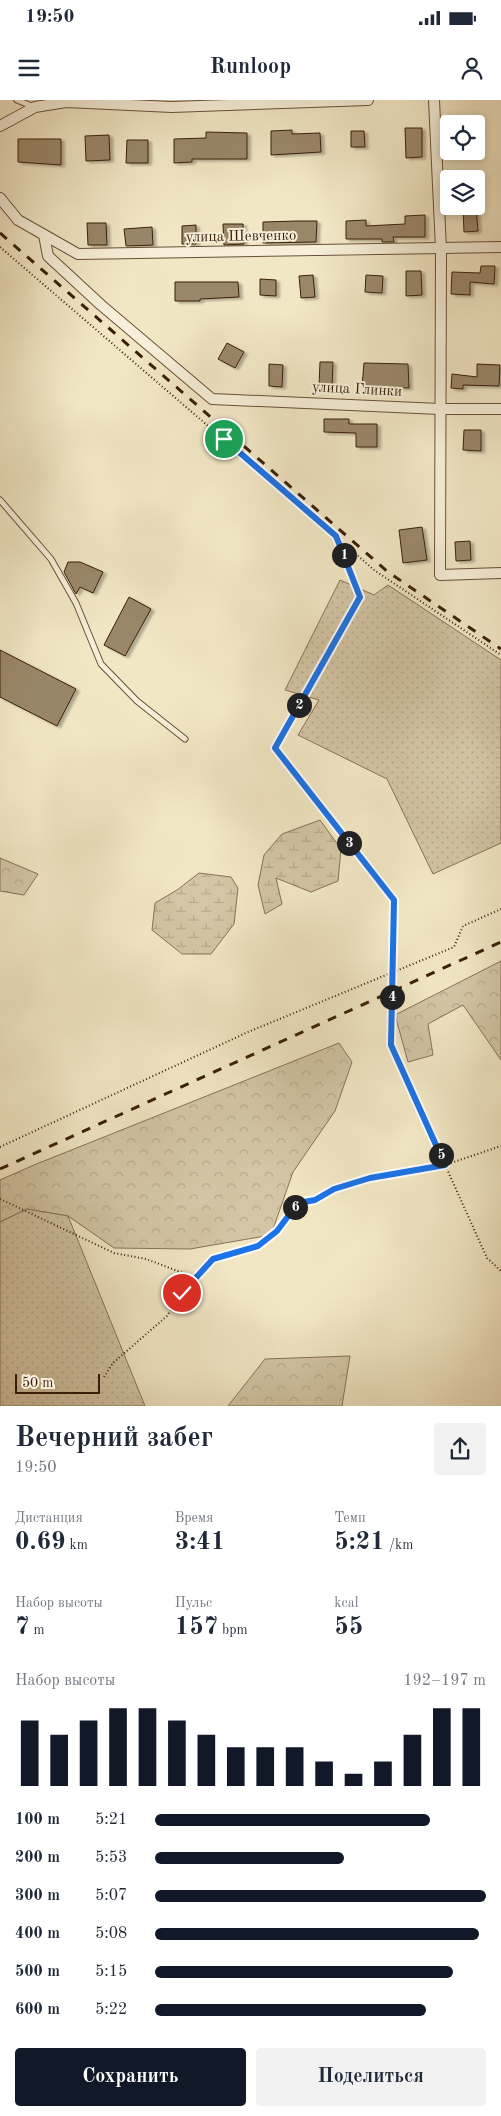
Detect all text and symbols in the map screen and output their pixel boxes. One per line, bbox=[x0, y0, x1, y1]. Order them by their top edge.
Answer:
text: 19:50 bbox=[25, 8, 74, 27]
icon: menu bbox=[15, 54, 43, 82]
icon: person bbox=[458, 54, 486, 82]
text: Runloop bbox=[210, 56, 291, 78]
map controls bbox=[440, 115, 485, 215]
button: locate bbox=[440, 115, 485, 160]
button: layers bbox=[440, 170, 485, 215]
street label: улица Шевченко bbox=[185, 229, 297, 245]
street label: улица Глинки bbox=[311, 380, 403, 400]
pin bbox=[203, 418, 245, 460]
icon: arrive bbox=[210, 425, 238, 453]
pin: 1 bbox=[332, 542, 356, 568]
text: 1 bbox=[340, 548, 349, 562]
pin: 2 bbox=[286, 692, 312, 718]
text: 2 bbox=[295, 698, 304, 712]
pin: 3 bbox=[336, 830, 362, 856]
text: 3 bbox=[345, 836, 354, 850]
pin: 4 bbox=[380, 984, 404, 1010]
text: 4 bbox=[388, 990, 397, 1004]
pin: 5 bbox=[428, 1142, 454, 1168]
text: 5 bbox=[437, 1148, 446, 1162]
pin: 6 bbox=[282, 1194, 308, 1220]
text: 6 bbox=[291, 1200, 300, 1214]
pin bbox=[161, 1272, 203, 1314]
icon: check bbox=[168, 1279, 196, 1307]
scale bar bbox=[15, 1371, 100, 1394]
text: 50 m bbox=[22, 1376, 53, 1390]
button: share bbox=[434, 1423, 486, 1475]
text: Вечерний забег bbox=[15, 1425, 213, 1453]
text: 19:50 bbox=[15, 1460, 57, 1476]
text: Дистанция bbox=[15, 1511, 83, 1525]
text: Время bbox=[175, 1511, 213, 1525]
text: Темп bbox=[334, 1511, 366, 1525]
text: 0.69 bbox=[15, 1530, 66, 1555]
text: 3:41 bbox=[175, 1530, 225, 1555]
text: 5:21 bbox=[334, 1530, 385, 1555]
text: km bbox=[66, 1538, 88, 1552]
text: /km bbox=[385, 1538, 413, 1552]
text: Набор высоты bbox=[15, 1596, 103, 1610]
text: Пульс bbox=[175, 1596, 212, 1610]
text: kcal bbox=[334, 1596, 358, 1610]
text: 7 bbox=[15, 1615, 30, 1640]
text: 157 bbox=[175, 1615, 218, 1640]
text: 55 bbox=[334, 1615, 363, 1640]
text: m bbox=[30, 1623, 45, 1637]
text: bpm bbox=[218, 1623, 248, 1637]
text: Набор высоты bbox=[15, 1673, 115, 1689]
text: 192–197 m bbox=[403, 1673, 486, 1689]
text: 100 m bbox=[15, 1812, 60, 1828]
text: 5:21 bbox=[95, 1812, 127, 1828]
text: 200 m bbox=[15, 1850, 60, 1866]
text: 5:53 bbox=[95, 1850, 127, 1866]
text: 300 m bbox=[15, 1888, 60, 1904]
text: 5:07 bbox=[95, 1888, 127, 1904]
text: 400 m bbox=[15, 1926, 60, 1942]
text: 5:08 bbox=[95, 1926, 127, 1942]
text: 500 m bbox=[15, 1964, 60, 1980]
text: 5:15 bbox=[95, 1964, 127, 1980]
text: 600 m bbox=[15, 2002, 60, 2018]
text: 5:22 bbox=[95, 2002, 127, 2018]
button: Сохранить bbox=[15, 2048, 246, 2106]
button: Поделиться bbox=[256, 2048, 486, 2106]

